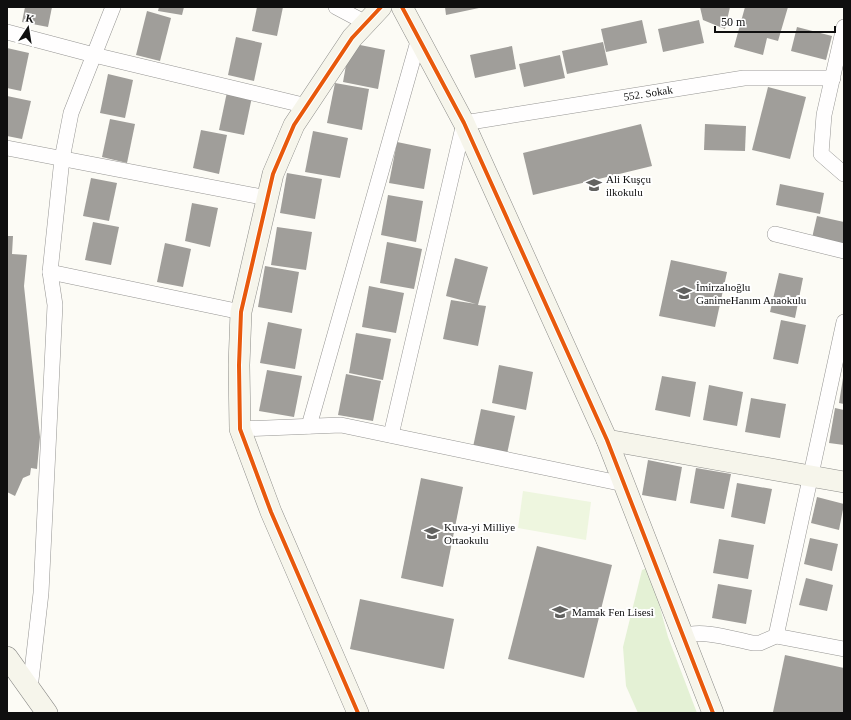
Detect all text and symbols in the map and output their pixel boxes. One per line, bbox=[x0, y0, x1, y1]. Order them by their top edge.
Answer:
north arrow bbox=[8, 8, 48, 48]
scale bar bbox=[715, 8, 835, 34]
text: K bbox=[25, 11, 36, 25]
text: 50 m bbox=[721, 15, 746, 29]
street label: 552. Sokak bbox=[623, 83, 674, 103]
place label: Ali Kuşçu ilkokulu bbox=[606, 173, 651, 198]
school or university icon: Ali Kuşçu ilkokulu bbox=[585, 176, 603, 194]
place label: İmirzalıoğlu GanimeHanım Anaokulu bbox=[696, 281, 807, 306]
school or university icon: İmirzalıoğlu GanimeHanım Anaokulu bbox=[675, 284, 693, 302]
place label: Kuva-yi Milliye Ortaokulu bbox=[444, 521, 515, 546]
school or university icon: Kuva-yi Milliye Ortaokulu bbox=[423, 524, 441, 542]
school or university icon: Mamak Fen Lisesi bbox=[551, 603, 569, 621]
place label: Mamak Fen Lisesi bbox=[572, 606, 654, 618]

